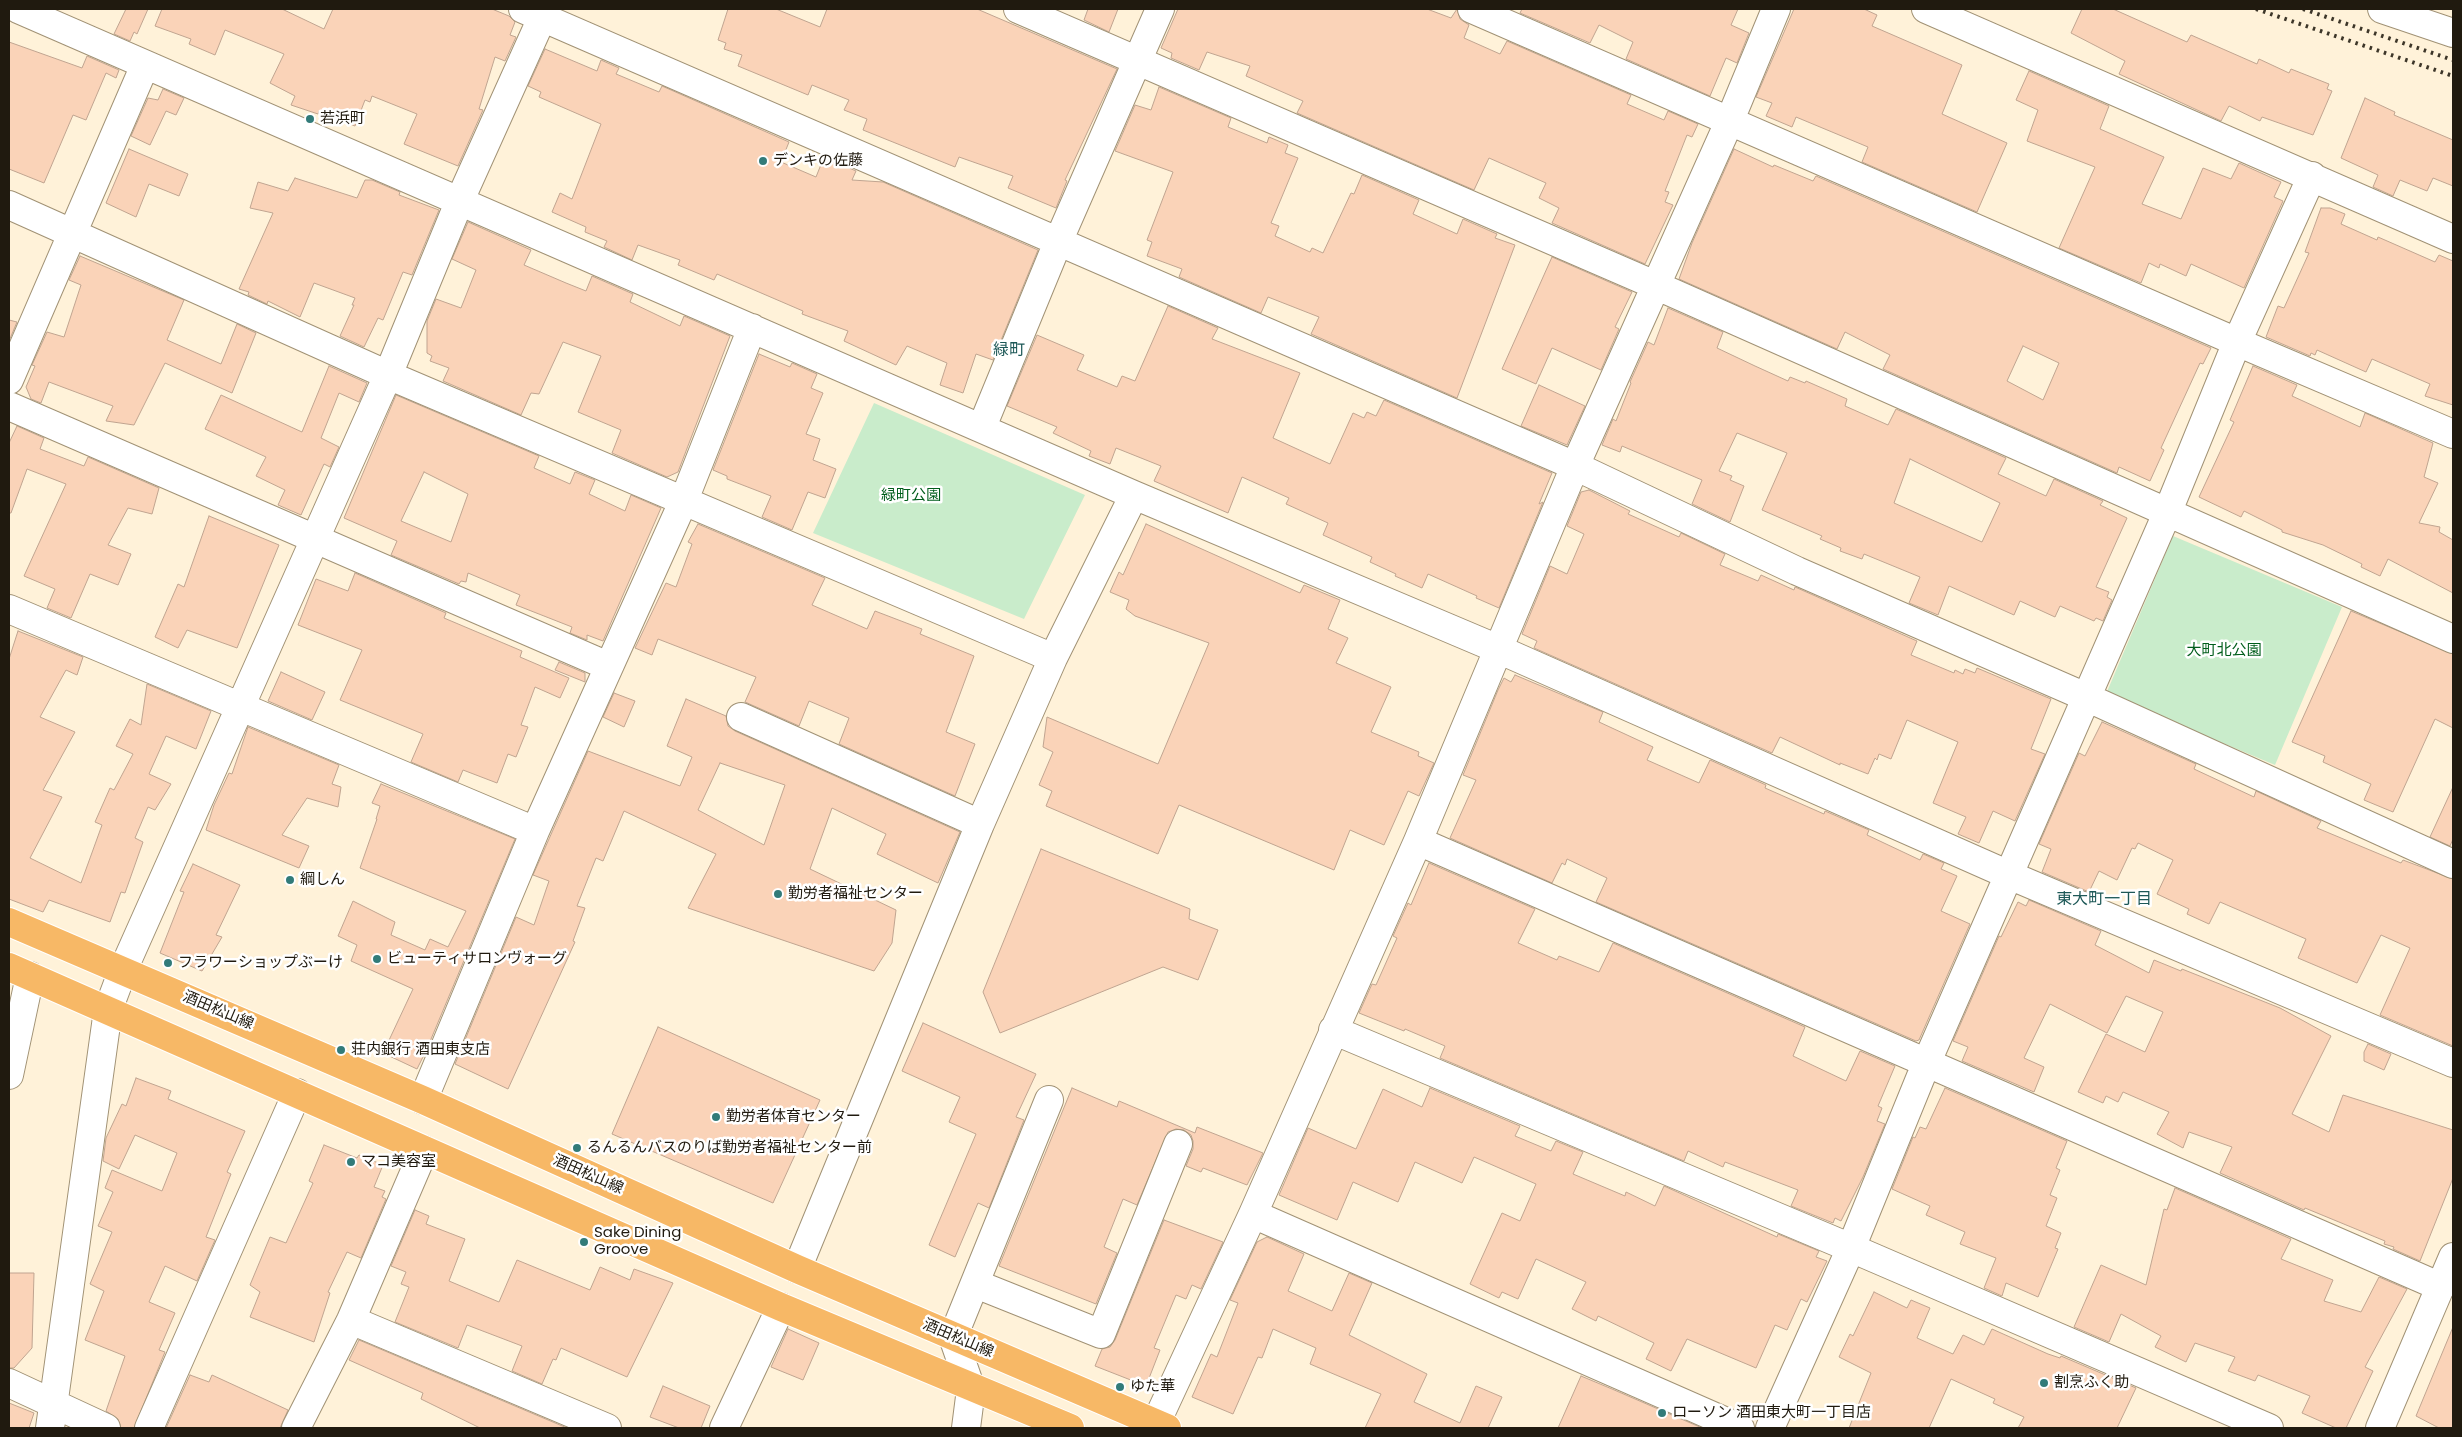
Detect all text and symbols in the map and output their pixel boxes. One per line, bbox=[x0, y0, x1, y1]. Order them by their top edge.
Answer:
place label: 若浜町 bbox=[320, 110, 365, 128]
marker: 若浜町 bbox=[304, 113, 316, 125]
place label: デンキの佐藤 bbox=[773, 152, 863, 170]
marker: デンキの佐藤 bbox=[757, 155, 769, 167]
district label: 緑町 bbox=[993, 341, 1025, 361]
park label: 緑町公園 bbox=[881, 487, 941, 505]
park label: 大町北公園 bbox=[2187, 642, 2261, 660]
place label: 綱しん bbox=[300, 871, 345, 889]
marker: 綱しん bbox=[284, 874, 296, 886]
place label: 勤労者福祉センター bbox=[788, 885, 923, 903]
marker: 勤労者福祉センター bbox=[772, 888, 784, 900]
district label: 東大町一丁目 bbox=[2056, 890, 2152, 910]
place label: ビューティサロンヴォーグ bbox=[387, 950, 567, 968]
marker: ビューティサロンヴォーグ bbox=[371, 953, 383, 965]
place label: フラワーショップぶーけ bbox=[178, 954, 343, 972]
marker: フラワーショップぶーけ bbox=[162, 957, 174, 969]
street label: 酒田松山線 bbox=[180, 988, 256, 1034]
place label: 荘内銀行 酒田東支店 bbox=[351, 1041, 490, 1059]
marker: 荘内銀行 酒田東支店 bbox=[335, 1044, 347, 1056]
place label: 勤労者体育センター bbox=[726, 1108, 861, 1126]
marker: 勤労者体育センター bbox=[710, 1111, 722, 1123]
place label: るんるんバスのりば勤労者福祉センター前 bbox=[587, 1139, 872, 1157]
marker: るんるんバスのりば勤労者福祉センター前 bbox=[571, 1142, 583, 1154]
street label: 酒田松山線 bbox=[550, 1152, 626, 1198]
place label: マコ美容室 bbox=[361, 1153, 436, 1171]
marker: マコ美容室 bbox=[345, 1156, 357, 1168]
place label: Sake Dining Groove bbox=[594, 1224, 681, 1259]
marker: Sake Dining Groove bbox=[578, 1236, 590, 1248]
street label: 酒田松山線 bbox=[920, 1316, 996, 1362]
place label: 割烹ふく助 bbox=[2054, 1374, 2129, 1392]
marker: 割烹ふく助 bbox=[2038, 1377, 2050, 1389]
place label: ゆた華 bbox=[1130, 1378, 1175, 1396]
marker: ゆた華 bbox=[1114, 1381, 1126, 1393]
place label: ローソン 酒田東大町一丁目店 bbox=[1672, 1404, 1871, 1422]
marker: ローソン 酒田東大町一丁目店 bbox=[1656, 1407, 1668, 1419]

